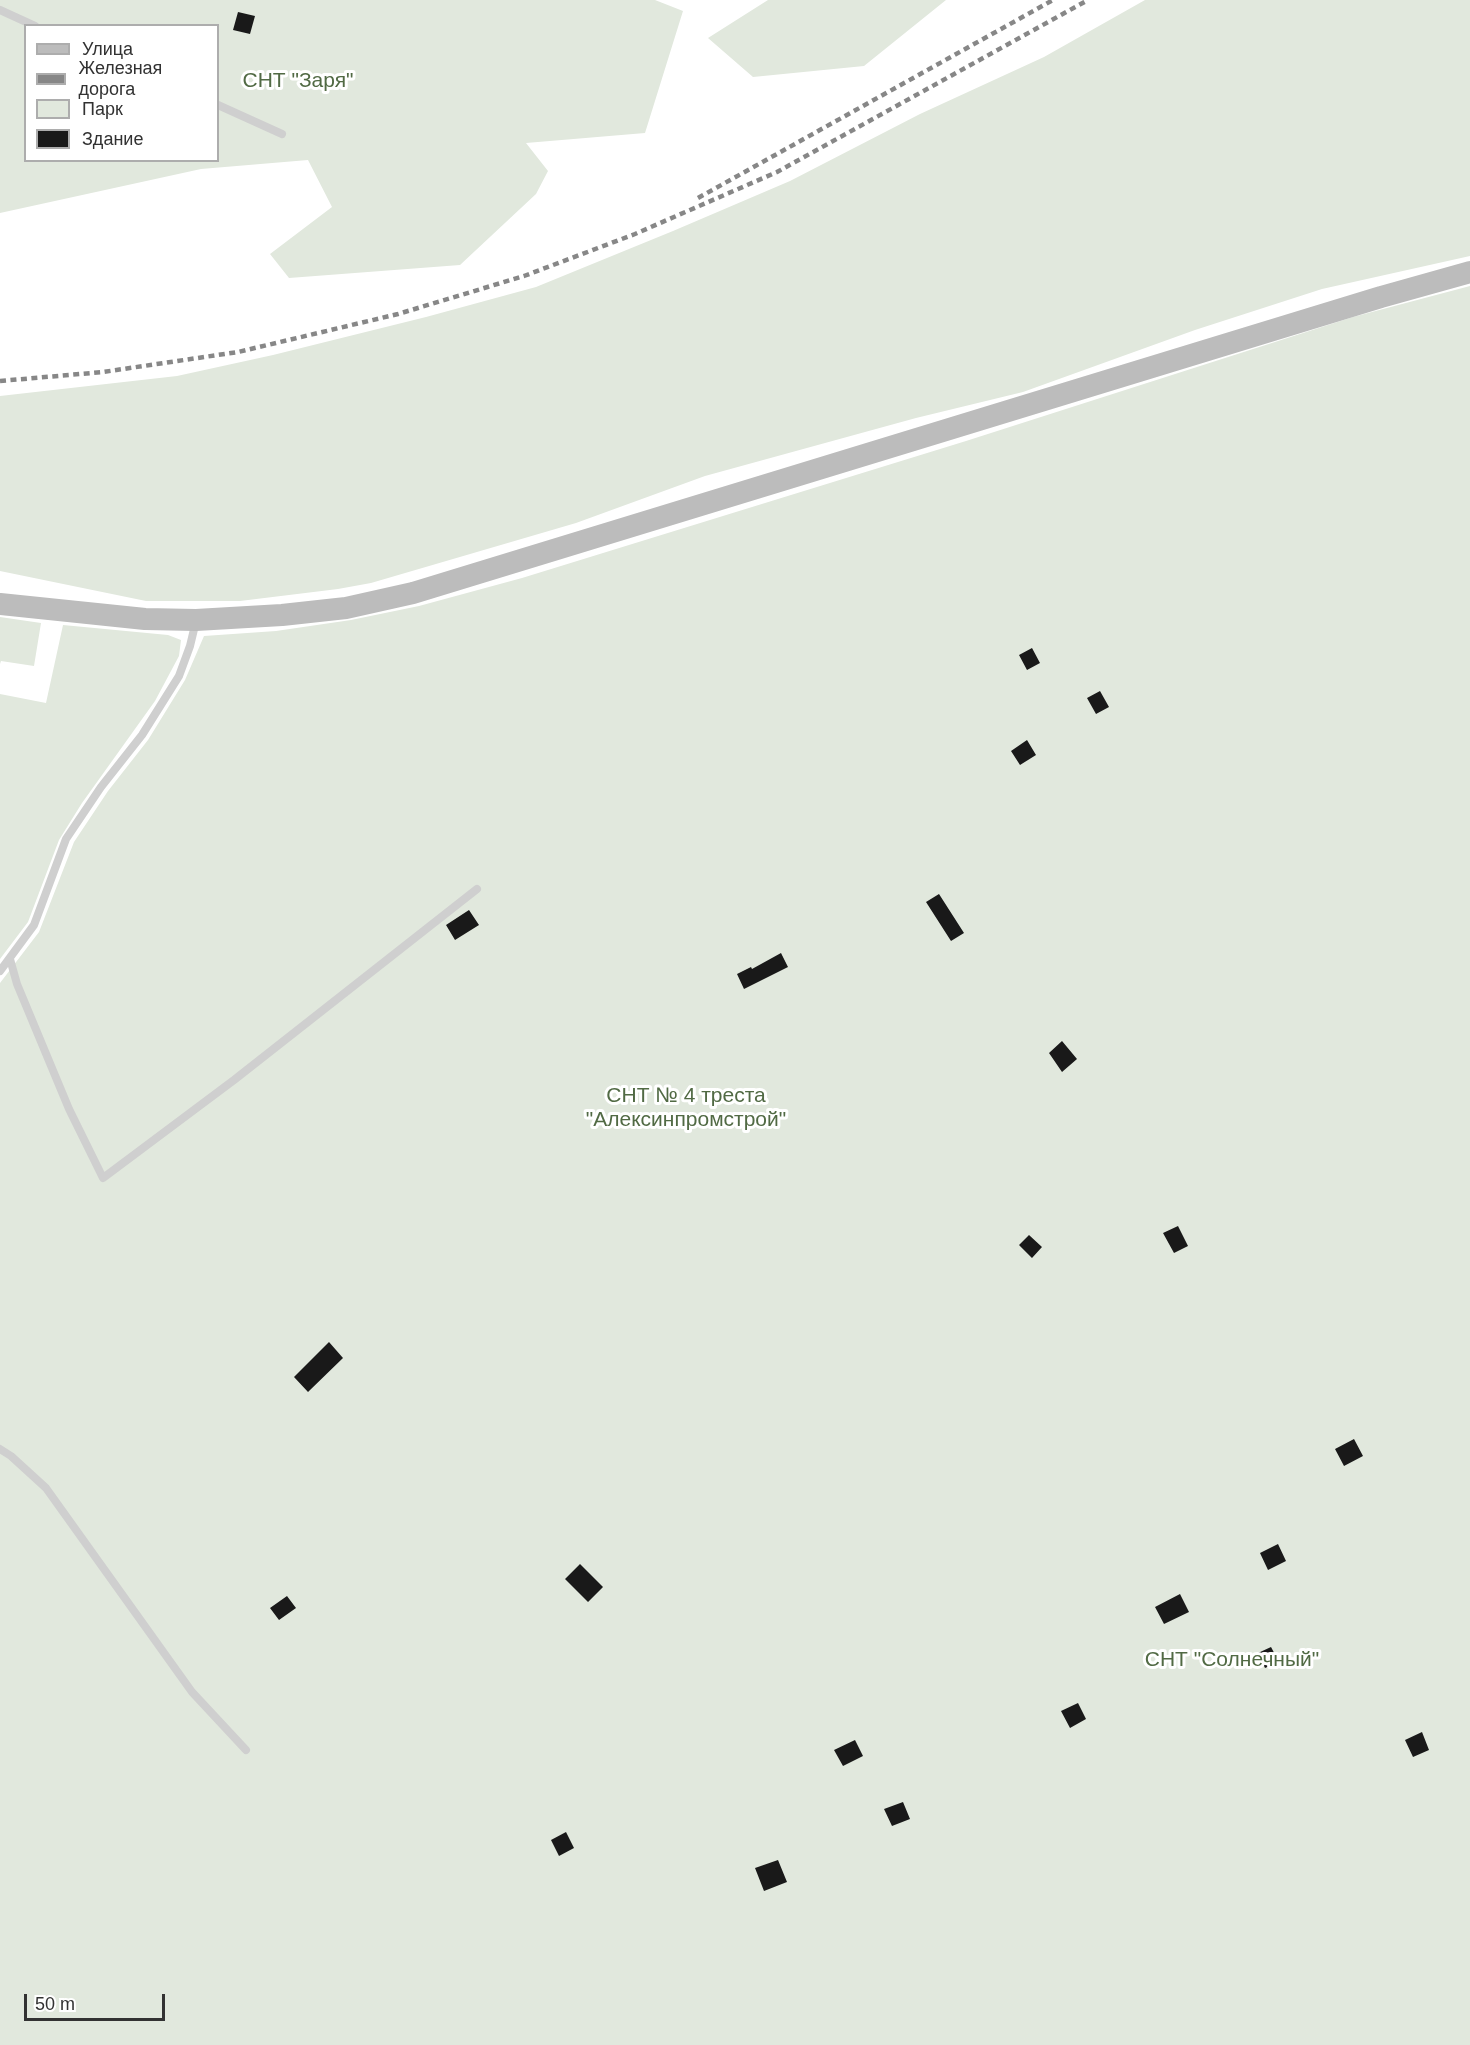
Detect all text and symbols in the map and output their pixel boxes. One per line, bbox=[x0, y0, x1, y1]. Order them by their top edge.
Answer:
legend bbox=[24, 24, 219, 162]
text: Улица bbox=[82, 39, 133, 59]
text: Железная дорога bbox=[78, 58, 162, 99]
park label: СНТ "Заря" bbox=[242, 68, 354, 94]
text: Парк bbox=[82, 99, 123, 119]
text: Здание bbox=[82, 129, 143, 149]
park label: СНТ № 4 треста "Алексинпромстрой" bbox=[586, 1083, 786, 1133]
park label: СНТ "Солнечный" bbox=[1145, 1647, 1319, 1673]
scale bar bbox=[27, 1982, 168, 2020]
text: 50 m bbox=[35, 1994, 75, 2014]

